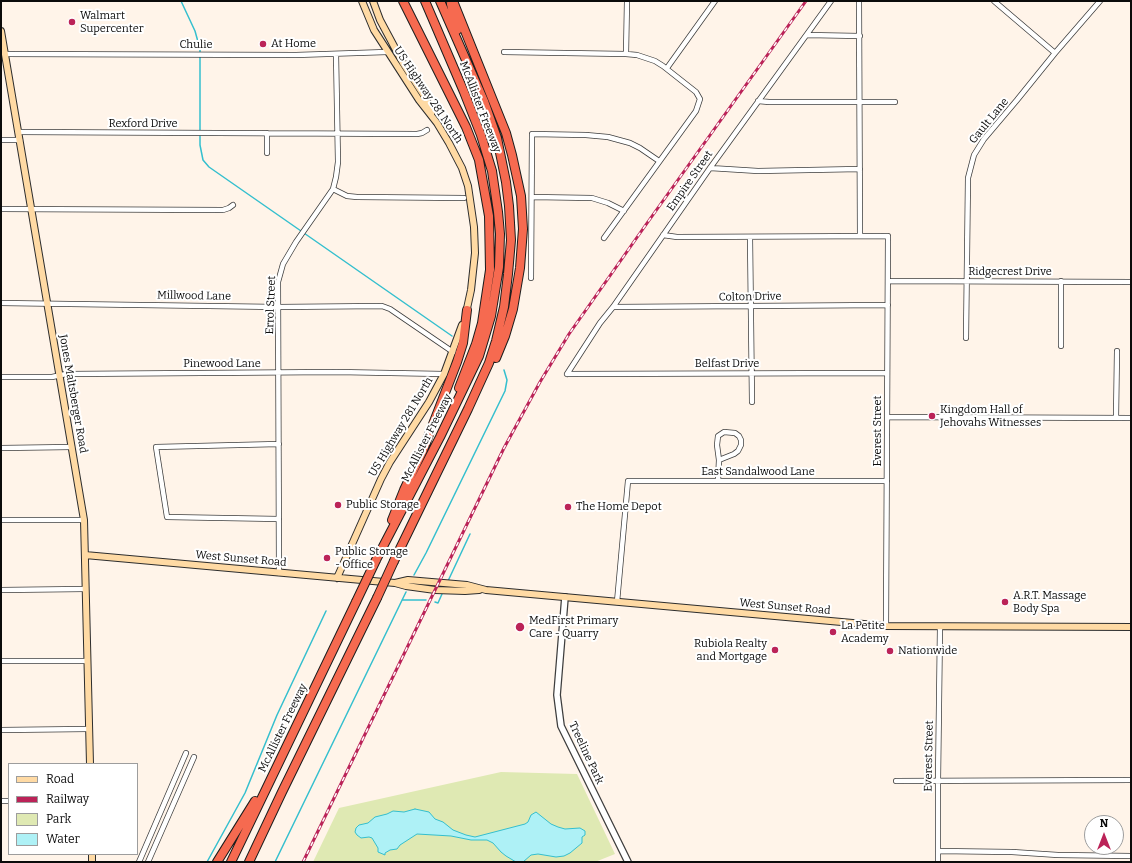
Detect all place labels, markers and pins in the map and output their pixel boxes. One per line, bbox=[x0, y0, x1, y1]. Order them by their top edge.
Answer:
place label: Walmart Supercenter bbox=[80, 9, 144, 35]
marker: Walmart Supercenter bbox=[67, 17, 77, 27]
place label: At Home bbox=[271, 37, 316, 51]
marker: At Home bbox=[258, 39, 268, 49]
place label: Kingdom Hall of Jehovahs Witnesses bbox=[940, 403, 1041, 429]
marker: Kingdom Hall of Jehovahs Witnesses bbox=[927, 411, 937, 421]
place label: Public Storage bbox=[346, 498, 419, 512]
marker: Public Storage bbox=[333, 500, 343, 510]
place label: The Home Depot bbox=[576, 500, 662, 514]
marker: The Home Depot bbox=[563, 502, 573, 512]
place label: Public Storage - Office bbox=[335, 545, 408, 571]
marker: Public Storage - Office bbox=[322, 553, 332, 563]
place label: A.R.T. Massage Body Spa bbox=[1013, 589, 1086, 615]
marker: A.R.T. Massage Body Spa bbox=[1000, 597, 1010, 607]
place label: MedFirst Primary Care - Quarry bbox=[529, 614, 618, 640]
place label: La Petite Academy bbox=[841, 619, 889, 645]
marker: MedFirst Primary Care - Quarry bbox=[514, 621, 526, 633]
marker: La Petite Academy bbox=[828, 627, 838, 637]
place label: Rubiola Realty and Mortgage bbox=[694, 637, 767, 663]
place label: Nationwide bbox=[898, 644, 957, 658]
marker: Rubiola Realty and Mortgage bbox=[770, 645, 780, 655]
marker: Nationwide bbox=[885, 646, 895, 656]

